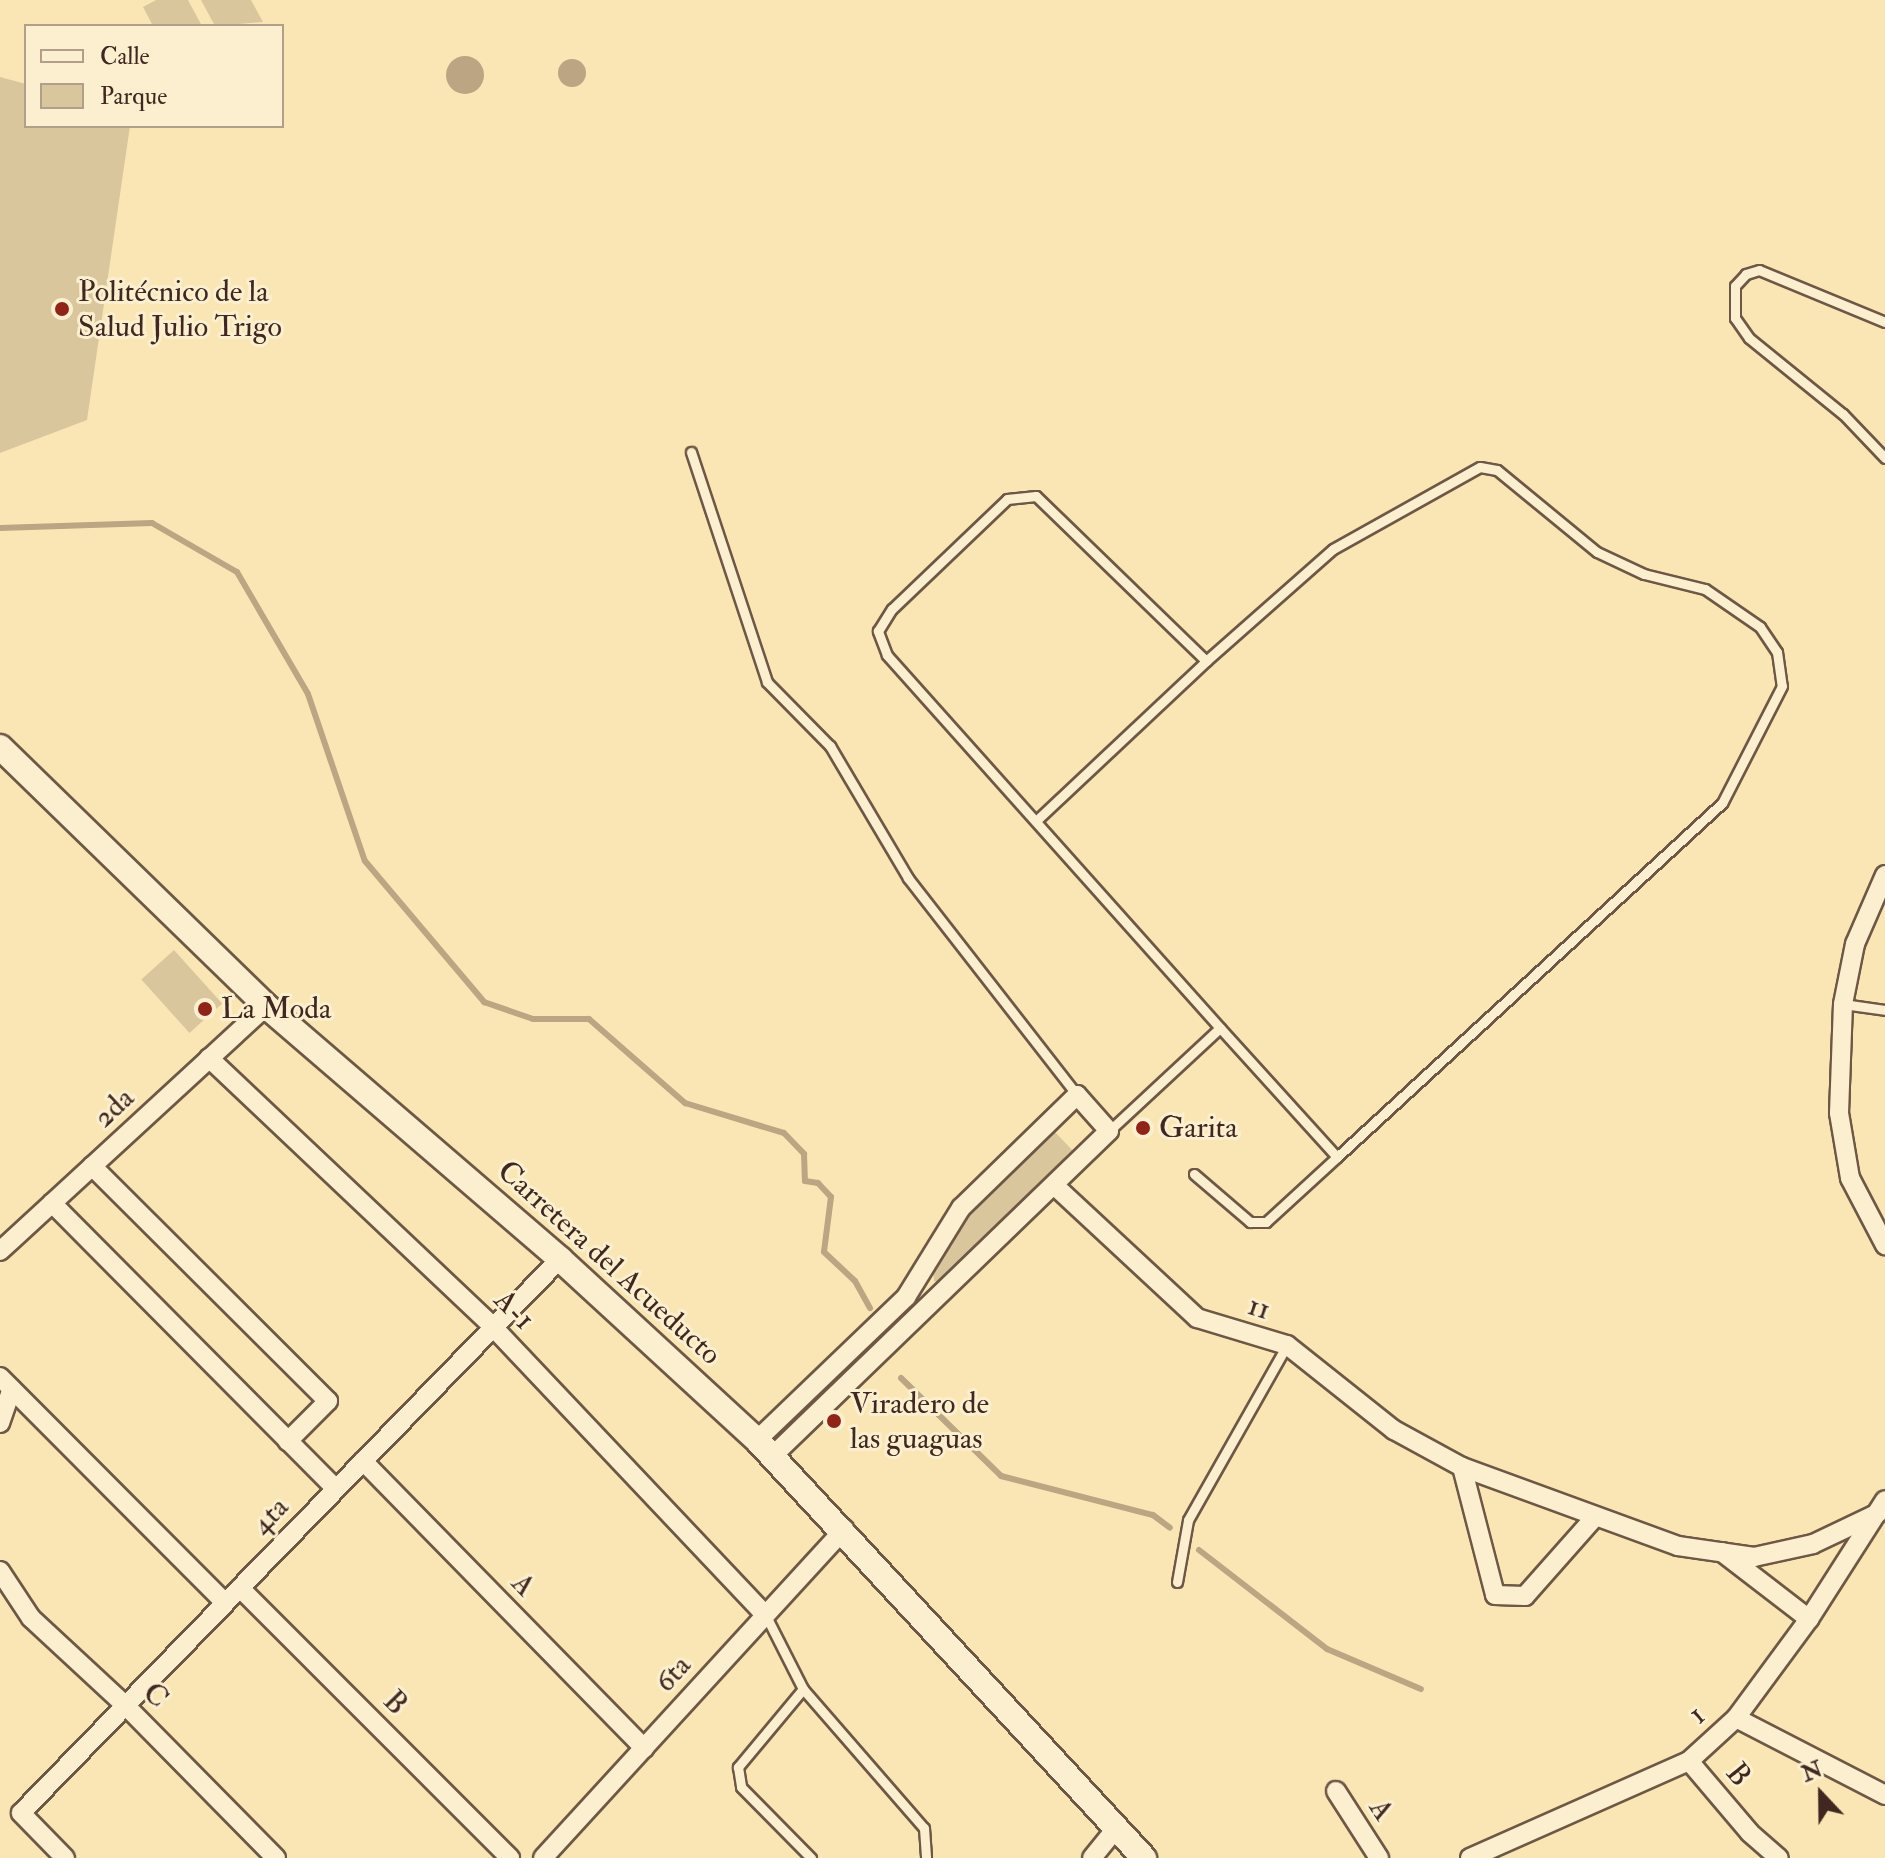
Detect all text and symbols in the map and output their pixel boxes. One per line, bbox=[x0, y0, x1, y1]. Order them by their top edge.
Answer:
legend bbox=[24, 24, 284, 128]
text: Calle bbox=[100, 41, 150, 72]
text: Parque bbox=[100, 81, 167, 112]
place label: Politécnico de la Salud Julio Trigo bbox=[78, 274, 282, 344]
marker: Politécnico de la Salud Julio Trigo bbox=[53, 300, 71, 318]
place label: La Moda bbox=[221, 991, 331, 1027]
marker: La Moda bbox=[196, 1000, 214, 1018]
street label: 2da bbox=[86, 1080, 142, 1136]
place label: Garita bbox=[1159, 1110, 1238, 1146]
marker: Garita bbox=[1134, 1119, 1152, 1137]
street label: Carretera del Acueducto bbox=[490, 1153, 728, 1373]
street label: A-1 bbox=[486, 1282, 542, 1338]
street label: 11 bbox=[1243, 1288, 1275, 1328]
place label: Viradero de las guaguas bbox=[850, 1386, 989, 1456]
marker: Viradero de las guaguas bbox=[825, 1412, 843, 1430]
street label: 4ta bbox=[244, 1490, 296, 1542]
street label: A bbox=[503, 1566, 543, 1604]
street label: 6ta bbox=[647, 1648, 699, 1700]
street label: C bbox=[135, 1676, 175, 1716]
street label: B bbox=[375, 1683, 415, 1723]
street label: 1 bbox=[1681, 1698, 1713, 1732]
north arrow bbox=[1781, 1754, 1861, 1834]
text: N bbox=[1798, 1755, 1826, 1788]
street label: B bbox=[1718, 1756, 1758, 1794]
street label: A bbox=[1361, 1792, 1401, 1828]

